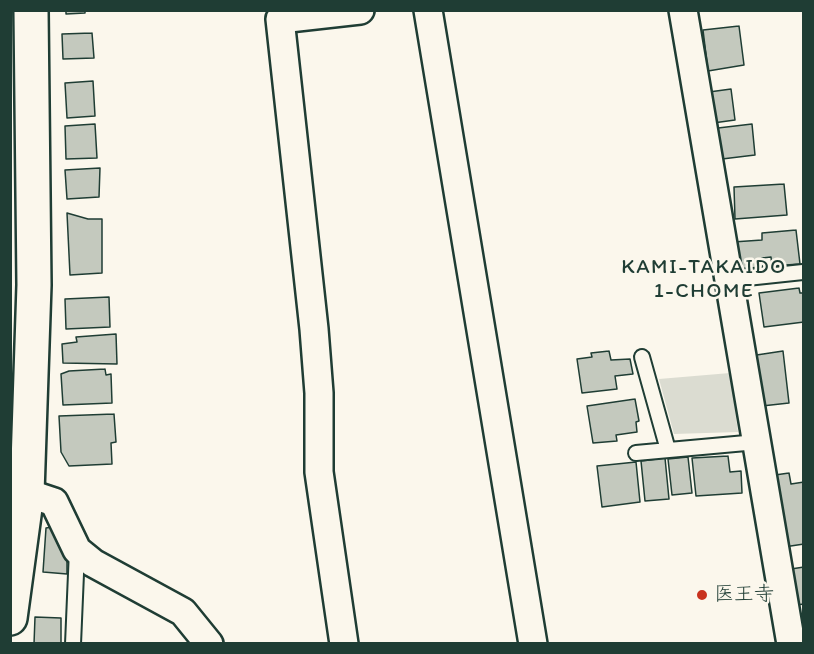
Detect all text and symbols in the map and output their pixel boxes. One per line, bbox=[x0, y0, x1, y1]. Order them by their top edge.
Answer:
district label: KAMI-TAKAIDO 1-CHOME bbox=[623, 255, 785, 305]
place label: 医王寺 bbox=[714, 583, 774, 607]
marker: 医王寺 bbox=[695, 588, 709, 602]

